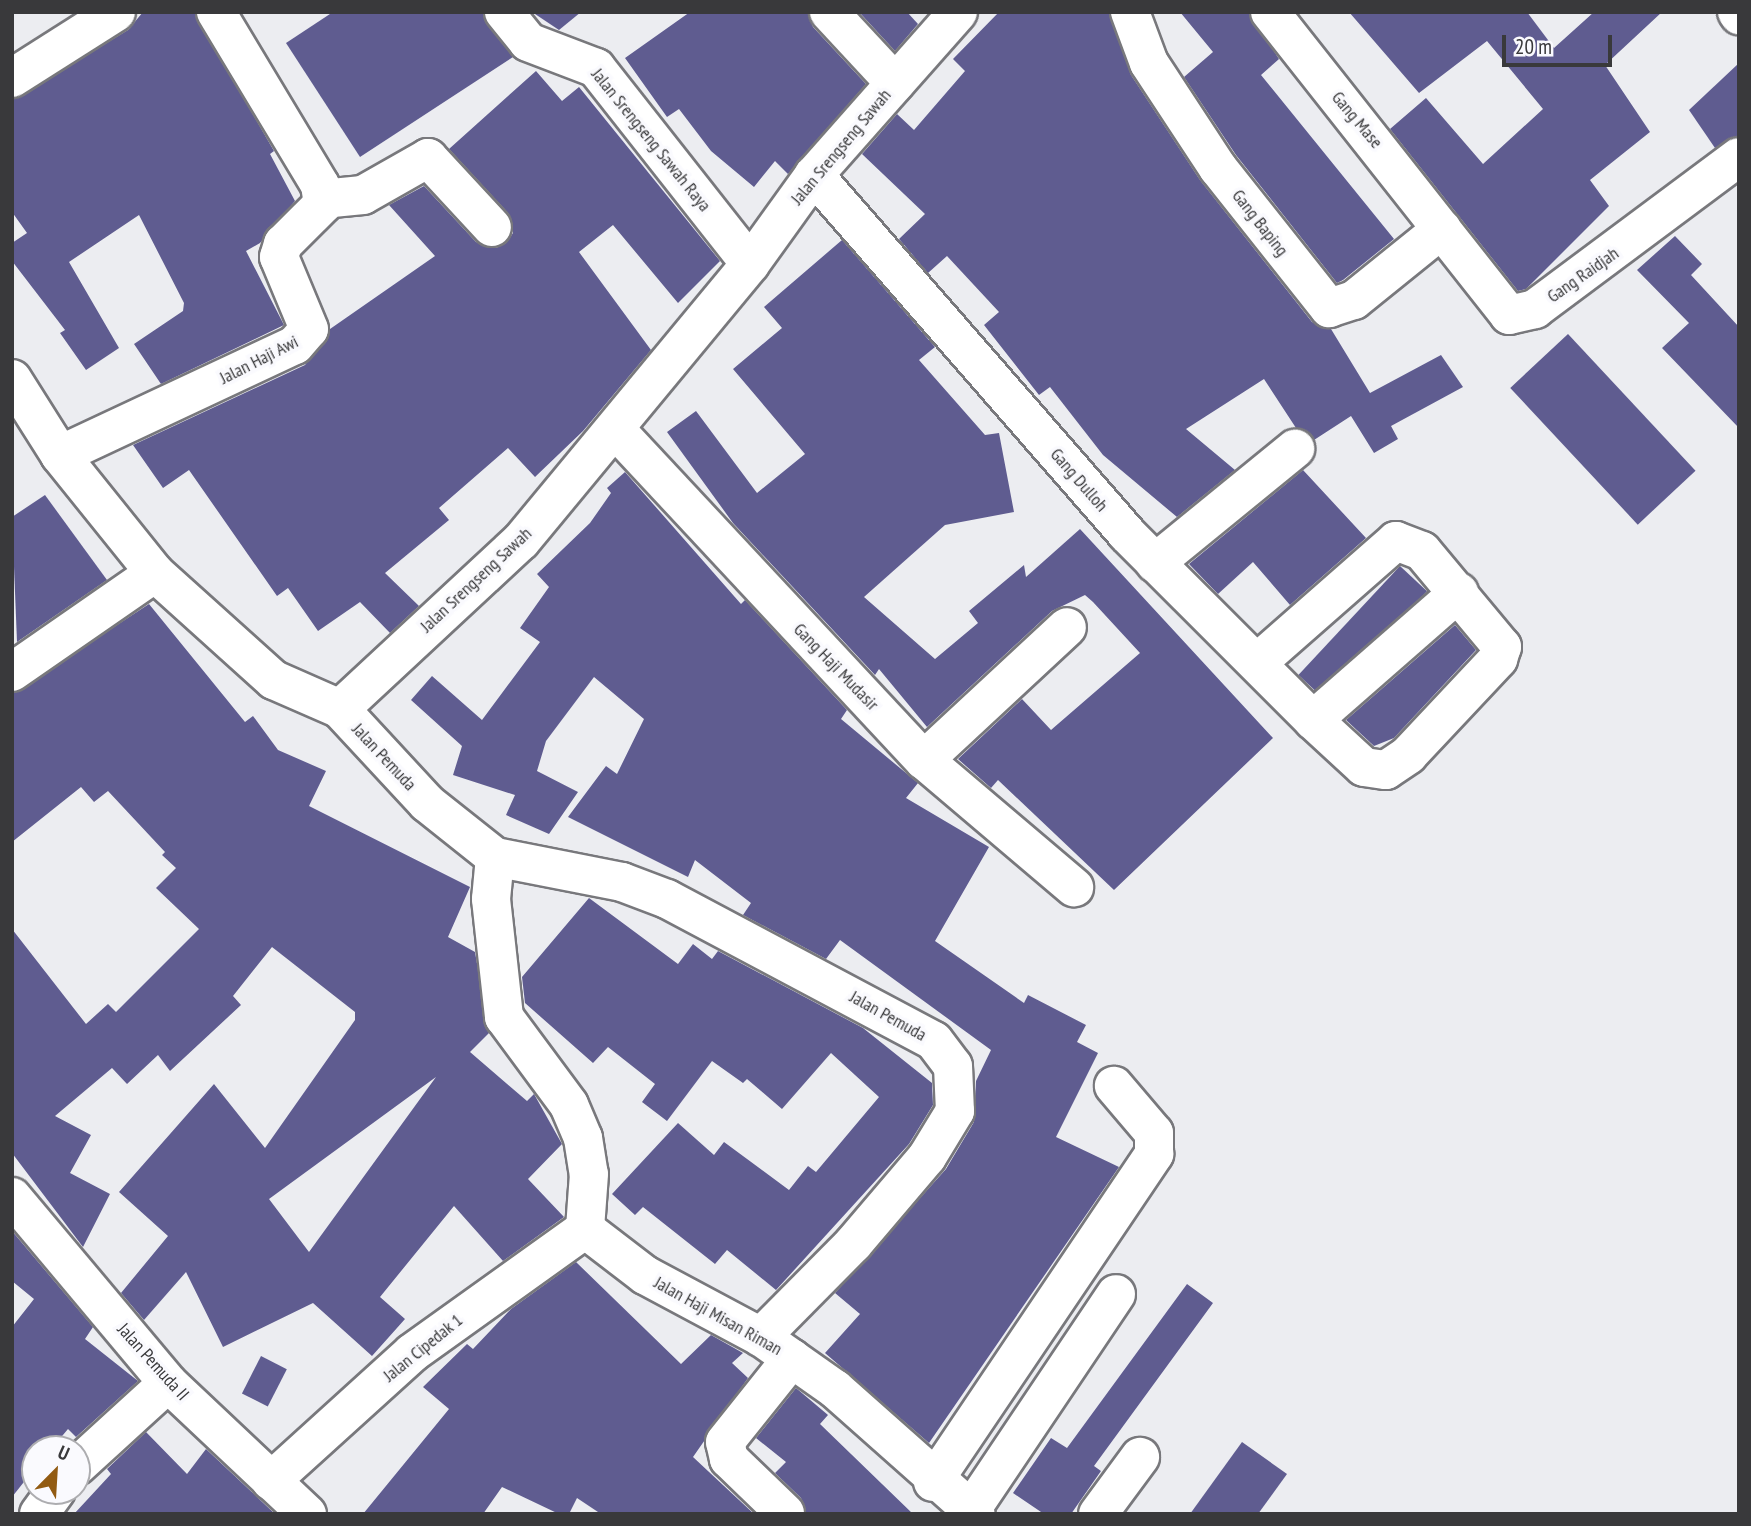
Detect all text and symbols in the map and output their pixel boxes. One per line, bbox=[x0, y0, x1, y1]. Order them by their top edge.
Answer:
scale bar bbox=[1506, 21, 1616, 65]
text: 20 m bbox=[1515, 33, 1552, 60]
street label: Jalan Srengseng Sawah Raya bbox=[587, 64, 715, 216]
street label: Jalan Srengseng Sawah bbox=[786, 85, 896, 209]
street label: Gang Mase bbox=[1327, 87, 1387, 153]
street label: Gang Baping bbox=[1227, 185, 1293, 261]
street label: Gang Raidjah bbox=[1543, 243, 1623, 307]
street label: Jalan Haji Awi bbox=[216, 331, 302, 389]
street label: Gang Dulloh bbox=[1046, 444, 1112, 516]
street label: Jalan Srengseng Sawah bbox=[416, 523, 536, 637]
street label: Gang Haji Mudasir bbox=[789, 619, 883, 715]
street label: Jalan Pemuda bbox=[347, 719, 421, 795]
street label: Jalan Pemuda bbox=[846, 986, 930, 1046]
street label: Jalan Haji Misan Riman bbox=[650, 1272, 786, 1360]
street label: Jalan Cipedak 1 bbox=[379, 1309, 467, 1387]
street label: Jalan Pemuda II bbox=[113, 1319, 193, 1405]
north arrow bbox=[21, 1435, 91, 1505]
text: U bbox=[54, 1440, 73, 1466]

